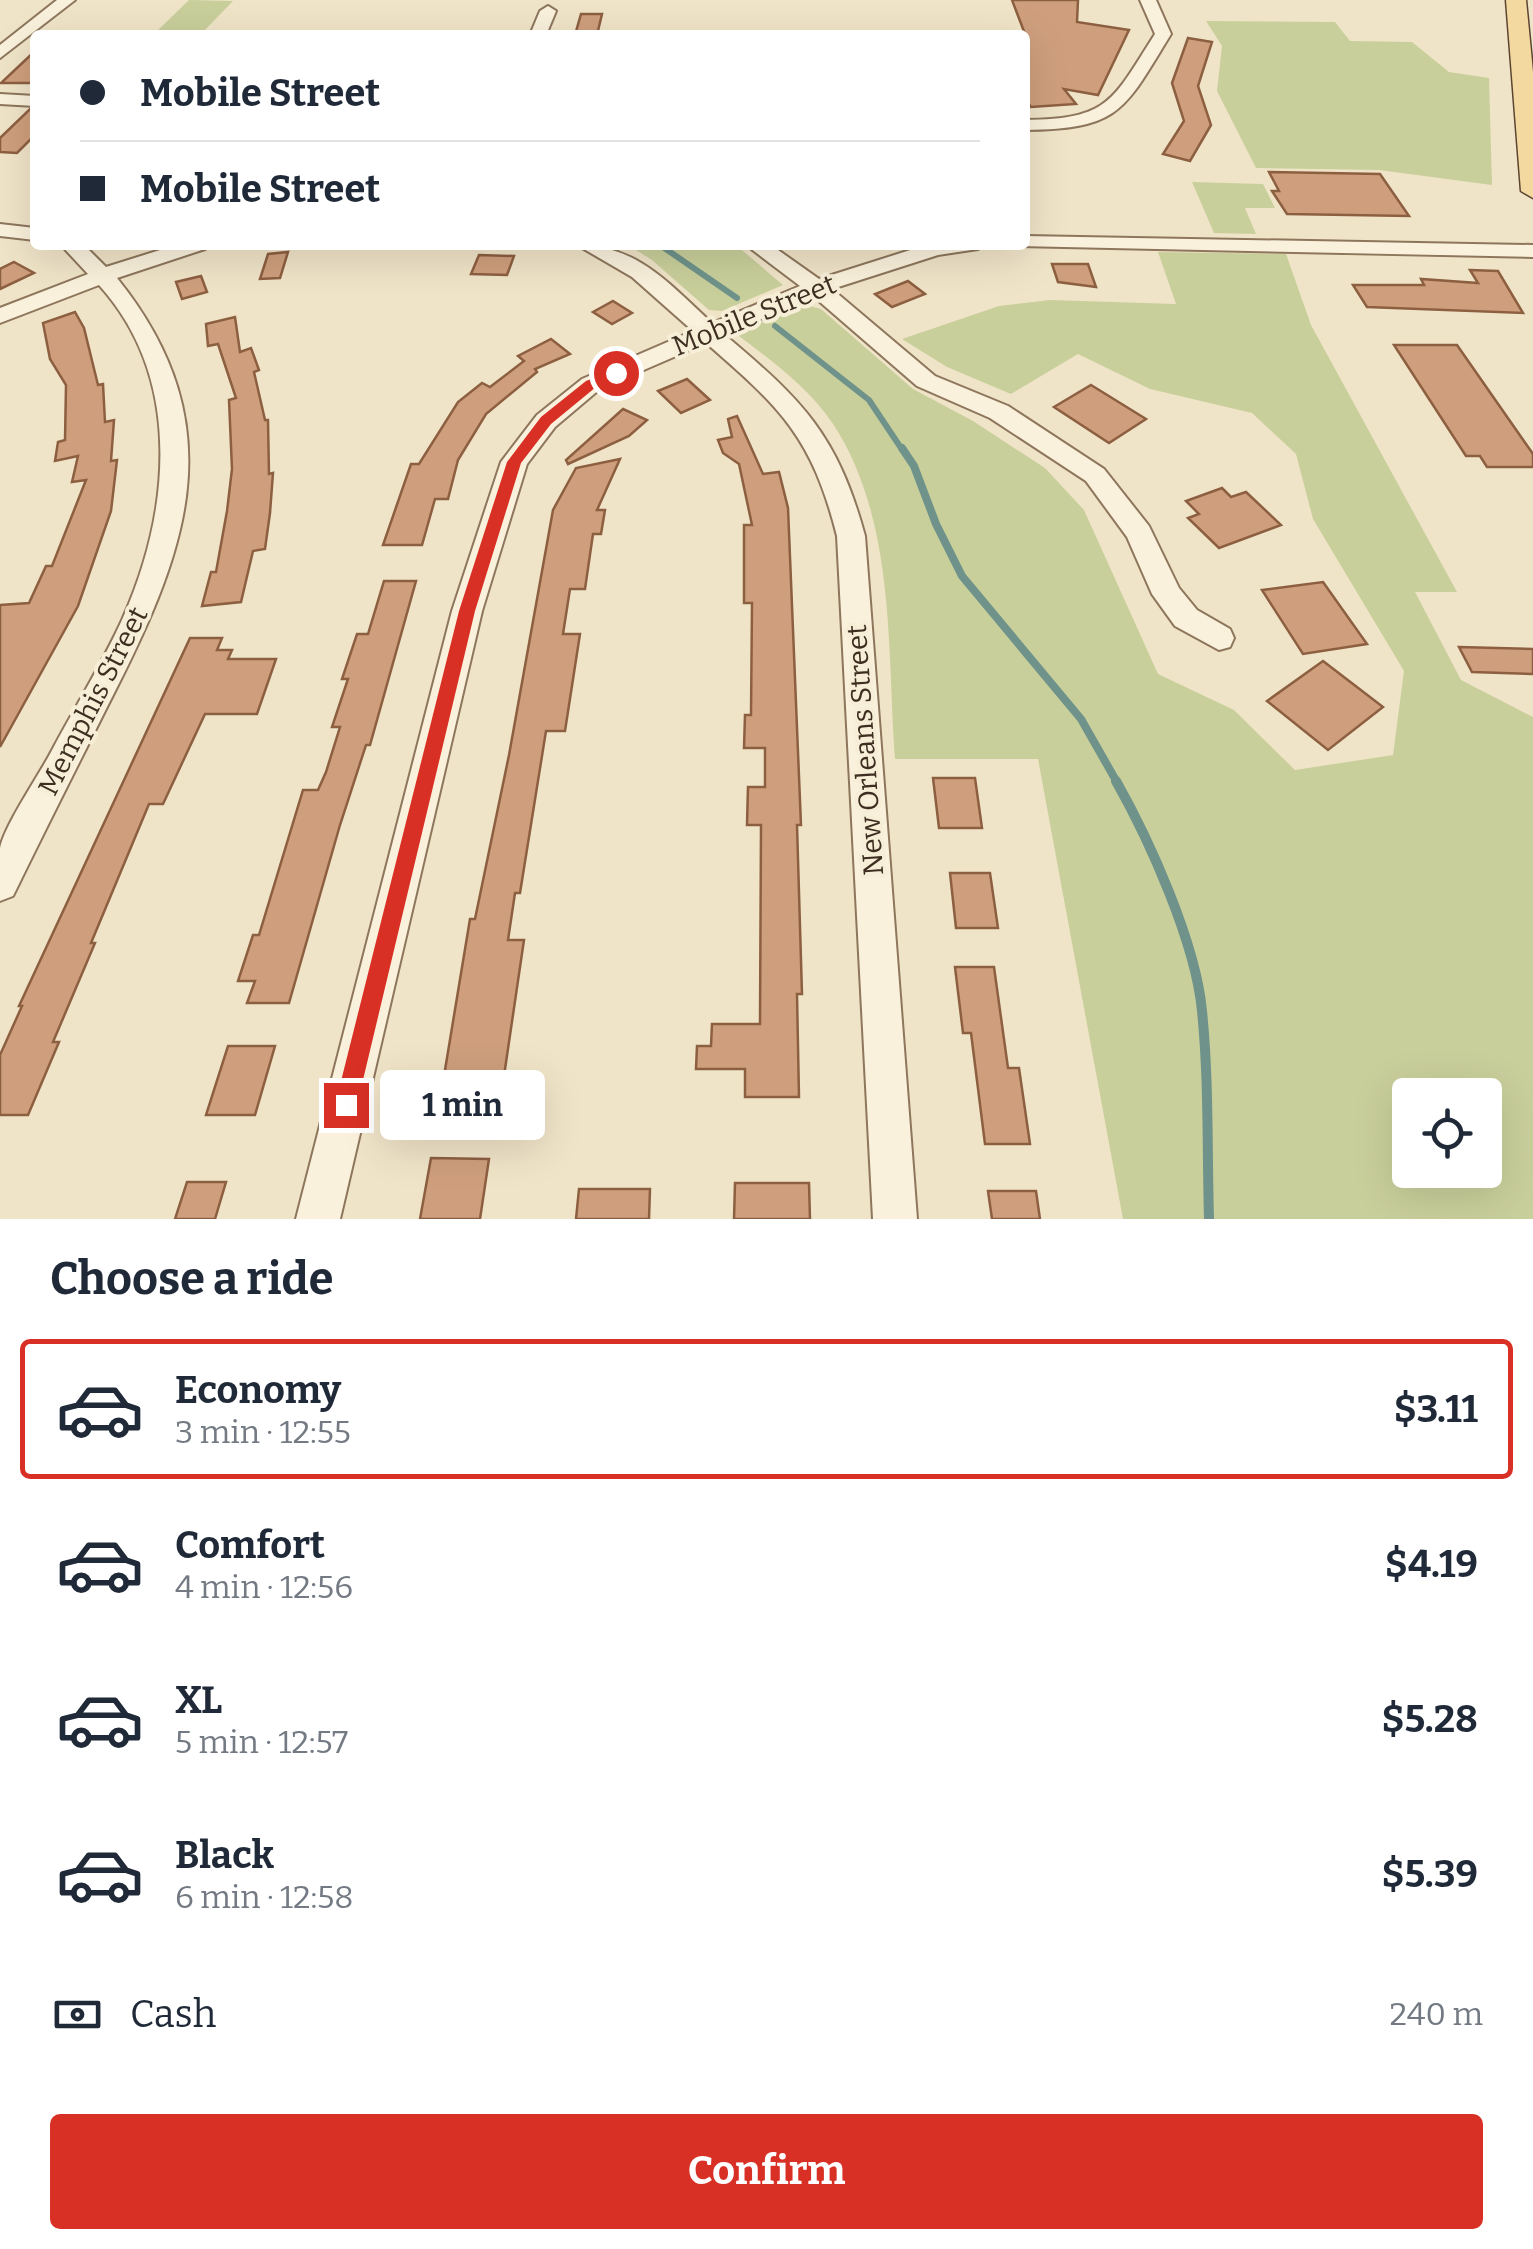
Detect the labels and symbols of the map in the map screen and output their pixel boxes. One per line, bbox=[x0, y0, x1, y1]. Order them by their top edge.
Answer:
street label: Mobile Street bbox=[668, 267, 840, 363]
route start bbox=[594, 351, 639, 396]
street label: Memphis Street bbox=[31, 601, 155, 801]
street label: New Orleans Street bbox=[840, 624, 890, 876]
callout: 1 min bbox=[381, 1070, 546, 1140]
route end bbox=[324, 1083, 369, 1128]

